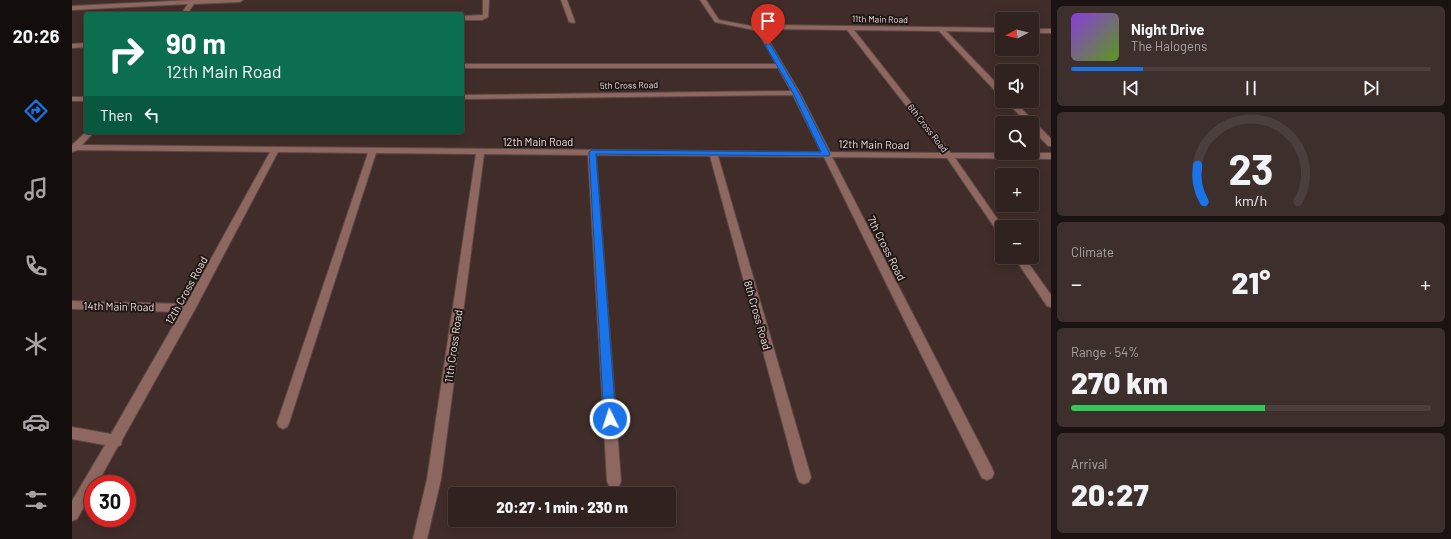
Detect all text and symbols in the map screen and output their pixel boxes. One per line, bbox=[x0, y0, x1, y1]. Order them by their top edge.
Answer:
pin bbox=[751, 4, 785, 45]
icon: arrive bbox=[757, 10, 779, 32]
north arrow bbox=[995, 12, 1039, 56]
map controls bbox=[995, 12, 1039, 264]
street label: 11th Main Road bbox=[852, 13, 908, 25]
text: Night Drive bbox=[1131, 20, 1204, 38]
text: 20:26 bbox=[13, 25, 59, 47]
text: 90 m bbox=[166, 26, 226, 60]
icon: right bbox=[100, 28, 152, 80]
text: The Halogens bbox=[1131, 38, 1207, 54]
text: 12th Main Road bbox=[166, 60, 282, 82]
button: sound bbox=[995, 64, 1039, 108]
icon: previous bbox=[1120, 77, 1142, 99]
icon: pause bbox=[1240, 77, 1262, 99]
icon: next bbox=[1360, 77, 1382, 99]
street label: 5th Cross Road bbox=[600, 79, 658, 91]
icon: directions bbox=[22, 97, 50, 125]
street label: 6th Cross Road bbox=[906, 102, 950, 154]
icon: left bbox=[141, 104, 163, 126]
text: Then bbox=[100, 106, 133, 124]
button: search bbox=[995, 116, 1039, 160]
street label: 12th Main Road bbox=[503, 135, 573, 148]
street label: 12th Main Road bbox=[839, 137, 909, 151]
text: 23 bbox=[1228, 143, 1274, 193]
button: + bbox=[995, 168, 1039, 212]
icon: music bbox=[22, 175, 50, 203]
text: km/h bbox=[1235, 191, 1267, 208]
street label: 7th Cross Road bbox=[865, 213, 909, 283]
button: − bbox=[995, 220, 1039, 264]
text: Climate bbox=[1071, 244, 1114, 260]
icon: phone bbox=[22, 252, 50, 280]
street label: 12th Cross Road bbox=[162, 254, 210, 326]
text: 21° bbox=[1232, 264, 1270, 300]
text: − bbox=[1071, 270, 1082, 296]
text: + bbox=[1420, 270, 1431, 296]
street label: 8th Cross Road bbox=[742, 279, 774, 351]
street label: 14th Main Road bbox=[83, 299, 155, 313]
street label: 11th Cross Road bbox=[441, 309, 465, 383]
icon: climate bbox=[22, 330, 50, 358]
text: Range · 54% bbox=[1071, 344, 1139, 360]
text: 270 km bbox=[1071, 364, 1168, 400]
position arrow bbox=[589, 398, 631, 440]
icon: car bbox=[22, 408, 50, 436]
text: Arrival bbox=[1071, 456, 1107, 472]
speed limit sign: 30 bbox=[84, 475, 136, 527]
text: 20:27 bbox=[1071, 476, 1149, 512]
icon: filters bbox=[22, 486, 50, 514]
text: 20:27 · 1 min · 230 m bbox=[496, 498, 628, 516]

